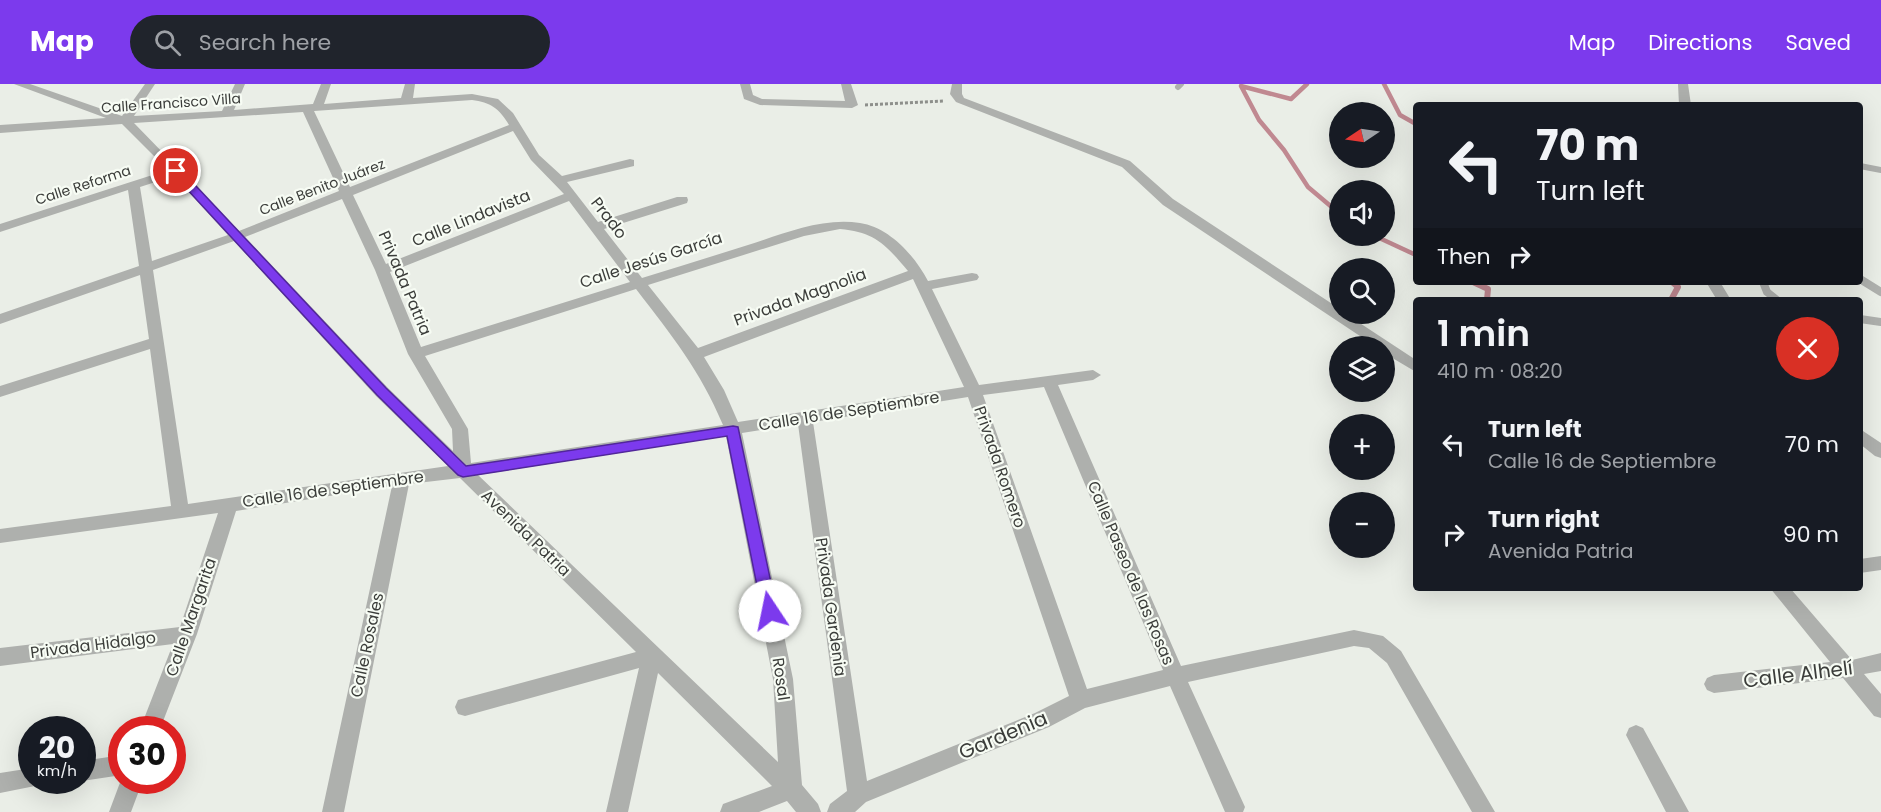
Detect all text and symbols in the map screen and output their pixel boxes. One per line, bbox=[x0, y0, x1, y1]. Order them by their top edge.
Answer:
search box bbox=[130, 15, 550, 69]
text: Map bbox=[30, 22, 94, 61]
icon: search bbox=[151, 26, 184, 59]
text: Search here bbox=[199, 27, 331, 58]
text: Map bbox=[1569, 28, 1615, 57]
text: Directions bbox=[1648, 28, 1752, 57]
text: Saved bbox=[1785, 28, 1851, 57]
street label: Calle Francisco Villa bbox=[100, 88, 242, 118]
north arrow bbox=[1329, 102, 1395, 168]
map controls bbox=[1329, 102, 1395, 558]
text: 70 m bbox=[1536, 116, 1639, 175]
icon: left bbox=[1437, 126, 1515, 204]
pin bbox=[150, 145, 201, 196]
icon: arrive bbox=[159, 154, 192, 187]
street label: Calle Benito Juárez bbox=[256, 154, 388, 220]
street label: Calle Reforma bbox=[33, 160, 133, 210]
text: Turn left bbox=[1536, 172, 1645, 209]
button: sound bbox=[1329, 180, 1395, 246]
street label: Calle Lindavista bbox=[408, 184, 534, 252]
street label: Prado bbox=[585, 192, 633, 244]
street label: Calle Jesús García bbox=[577, 226, 725, 294]
street label: Privada Patria bbox=[373, 227, 437, 339]
icon: right bbox=[1503, 240, 1536, 273]
text: Then bbox=[1437, 241, 1491, 272]
button: search bbox=[1329, 258, 1395, 324]
street label: Privada Magnolia bbox=[731, 262, 869, 332]
text: 1 min bbox=[1437, 308, 1530, 359]
button: close bbox=[1776, 317, 1839, 380]
button: layers bbox=[1329, 336, 1395, 402]
text: 410 m · 08:20 bbox=[1437, 357, 1563, 385]
street label: Calle 16 de Septiembre bbox=[757, 385, 941, 437]
street label: Privada Romero bbox=[968, 403, 1032, 531]
button: + bbox=[1329, 414, 1395, 480]
text: Turn left bbox=[1488, 414, 1582, 445]
icon: left bbox=[1437, 428, 1470, 461]
text: 70 m bbox=[1785, 429, 1839, 460]
text: Calle 16 de Septiembre bbox=[1488, 447, 1716, 475]
street label: Calle 16 de Septiembre bbox=[241, 465, 425, 513]
street label: Calle Paseo de las Rosas bbox=[1082, 477, 1180, 669]
street label: Avenida Patria bbox=[476, 484, 576, 582]
button: − bbox=[1329, 492, 1395, 558]
text: Turn right bbox=[1488, 504, 1599, 535]
icon: right bbox=[1437, 518, 1470, 551]
text: 90 m bbox=[1783, 519, 1839, 550]
street label: Privada Gardenia bbox=[810, 536, 852, 678]
text: Avenida Patria bbox=[1488, 537, 1633, 565]
street label: Calle Margarita bbox=[160, 555, 222, 679]
position arrow bbox=[738, 579, 802, 643]
street label: Calle Rosales bbox=[345, 590, 389, 700]
street label: Privada Hidalgo bbox=[29, 626, 157, 664]
street label: Calle Alhelí bbox=[1742, 653, 1854, 695]
street label: Rosal bbox=[767, 656, 795, 702]
street label: Gardenia bbox=[954, 704, 1052, 766]
speed limit sign: 30 bbox=[108, 716, 186, 794]
text: 20 bbox=[39, 726, 75, 769]
text: km/h bbox=[37, 760, 77, 781]

